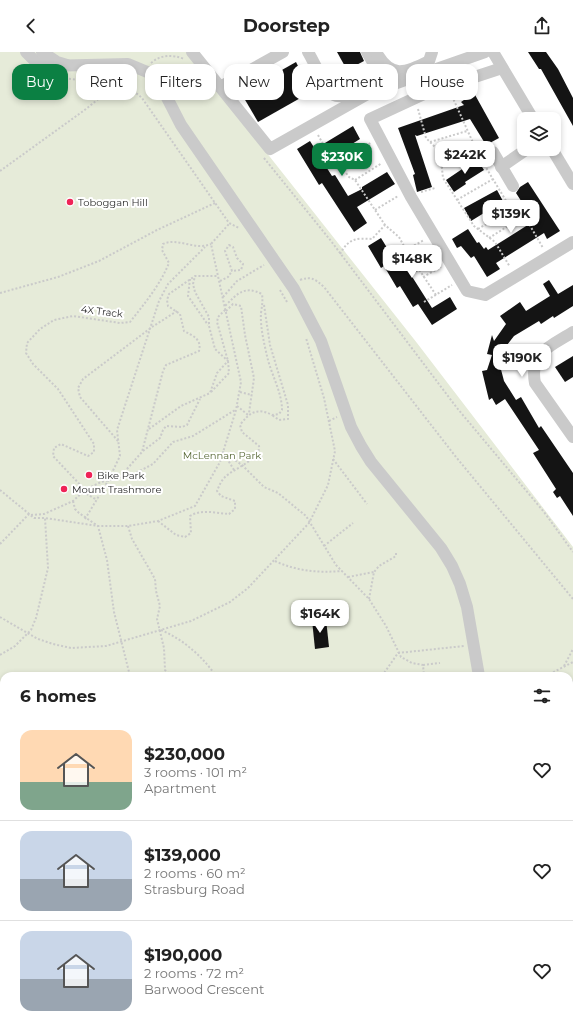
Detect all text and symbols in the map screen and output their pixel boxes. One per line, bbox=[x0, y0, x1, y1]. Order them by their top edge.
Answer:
icon: back bbox=[20, 15, 42, 37]
text: Doorstep bbox=[243, 15, 330, 37]
icon: share bbox=[531, 15, 553, 37]
chip: Buy bbox=[12, 64, 68, 100]
chip: Rent bbox=[76, 64, 137, 100]
chip: Filters bbox=[145, 64, 216, 100]
chip: New bbox=[224, 64, 284, 100]
chip: Apartment bbox=[292, 64, 398, 100]
chip: House bbox=[406, 64, 478, 100]
map controls bbox=[517, 112, 561, 156]
button: layers bbox=[517, 112, 561, 156]
pin: $242K bbox=[437, 141, 493, 175]
pin: $230K bbox=[314, 143, 370, 177]
text: $242K bbox=[444, 146, 486, 162]
text: $230K bbox=[321, 148, 363, 164]
place label: Toboggan Hill bbox=[78, 196, 148, 209]
marker: Toboggan Hill bbox=[65, 197, 75, 207]
pin: $139K bbox=[483, 200, 539, 234]
text: $139K bbox=[492, 205, 530, 221]
pin: $148K bbox=[384, 245, 440, 279]
text: $148K bbox=[392, 250, 432, 266]
street label: 4X Track bbox=[80, 302, 124, 321]
pin: $190K bbox=[494, 344, 550, 378]
text: $190K bbox=[502, 349, 542, 365]
park label: McLennan Park bbox=[183, 449, 261, 462]
place label: Bike Park bbox=[97, 469, 145, 482]
marker: Bike Park bbox=[84, 470, 94, 480]
place label: Mount Trashmore bbox=[72, 483, 162, 496]
marker: Mount Trashmore bbox=[59, 484, 69, 494]
pin: $164K bbox=[292, 600, 348, 634]
text: $164K bbox=[300, 605, 340, 621]
icon: filters bbox=[531, 685, 553, 707]
text: 6 homes bbox=[20, 686, 96, 706]
text: $230,000 bbox=[144, 744, 225, 764]
icon: home bbox=[52, 746, 100, 794]
icon: heart bbox=[531, 759, 553, 781]
text: 3 rooms · 101 m² bbox=[144, 764, 247, 780]
text: Apartment bbox=[144, 780, 216, 796]
text: $139,000 bbox=[144, 845, 221, 865]
icon: home bbox=[52, 847, 100, 895]
icon: heart bbox=[531, 860, 553, 882]
text: 2 rooms · 60 m² bbox=[144, 865, 246, 881]
text: Strasburg Road bbox=[144, 881, 245, 897]
text: $190,000 bbox=[144, 945, 222, 965]
icon: home bbox=[52, 947, 100, 995]
icon: heart bbox=[531, 960, 553, 982]
text: 2 rooms · 72 m² bbox=[144, 965, 244, 981]
text: Barwood Crescent bbox=[144, 981, 264, 997]

